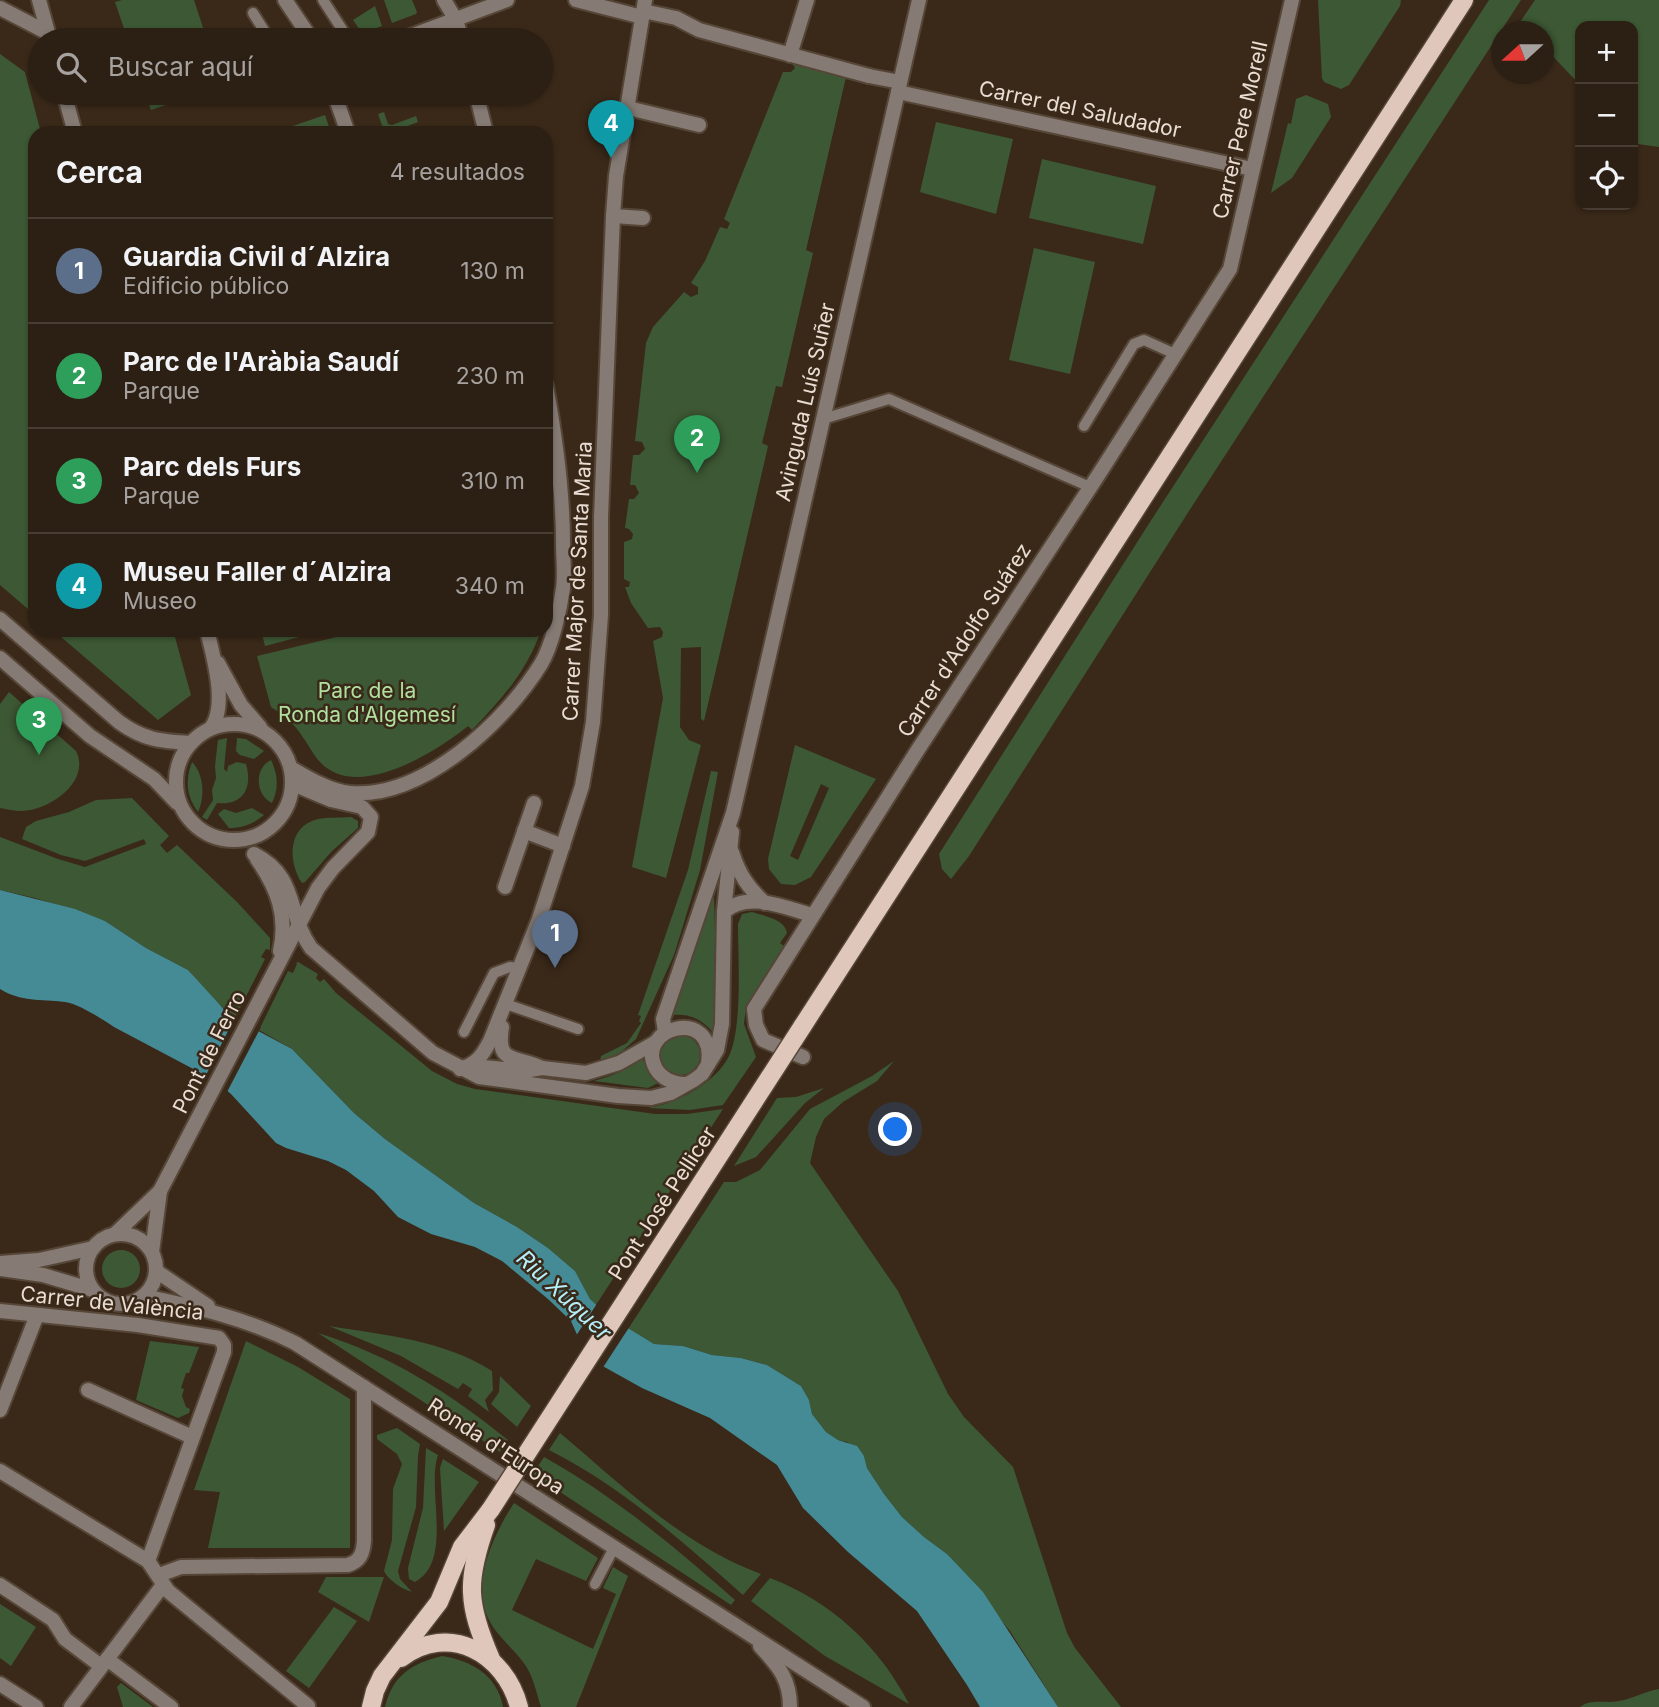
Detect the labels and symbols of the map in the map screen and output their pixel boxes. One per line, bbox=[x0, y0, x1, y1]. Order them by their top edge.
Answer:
north arrow bbox=[1491, 21, 1554, 84]
street label: Carrer Pere Morell bbox=[1207, 39, 1273, 221]
street label: Carrer del Saludador bbox=[977, 75, 1183, 143]
pin: 4 bbox=[588, 100, 634, 158]
street label: Avinguda Luís Suñer bbox=[770, 300, 840, 504]
pin: 2 bbox=[674, 415, 720, 473]
street label: Carrer Major de Santa Maria bbox=[557, 440, 597, 722]
street label: Carrer d'Adolfo Suárez bbox=[892, 538, 1036, 742]
park label: Parc de la Ronda d'Algemesí bbox=[278, 678, 457, 727]
pin: 3 bbox=[16, 697, 62, 755]
pin: 1 bbox=[532, 910, 578, 968]
street label: Pont de Ferro bbox=[167, 987, 251, 1117]
your location bbox=[878, 1112, 912, 1146]
street label: Pont José Pellicer bbox=[603, 1122, 721, 1284]
water label: Riu Xúquer bbox=[511, 1244, 618, 1347]
street label: Carrer de València bbox=[19, 1281, 205, 1325]
street label: Ronda d'Europa bbox=[423, 1392, 569, 1500]

